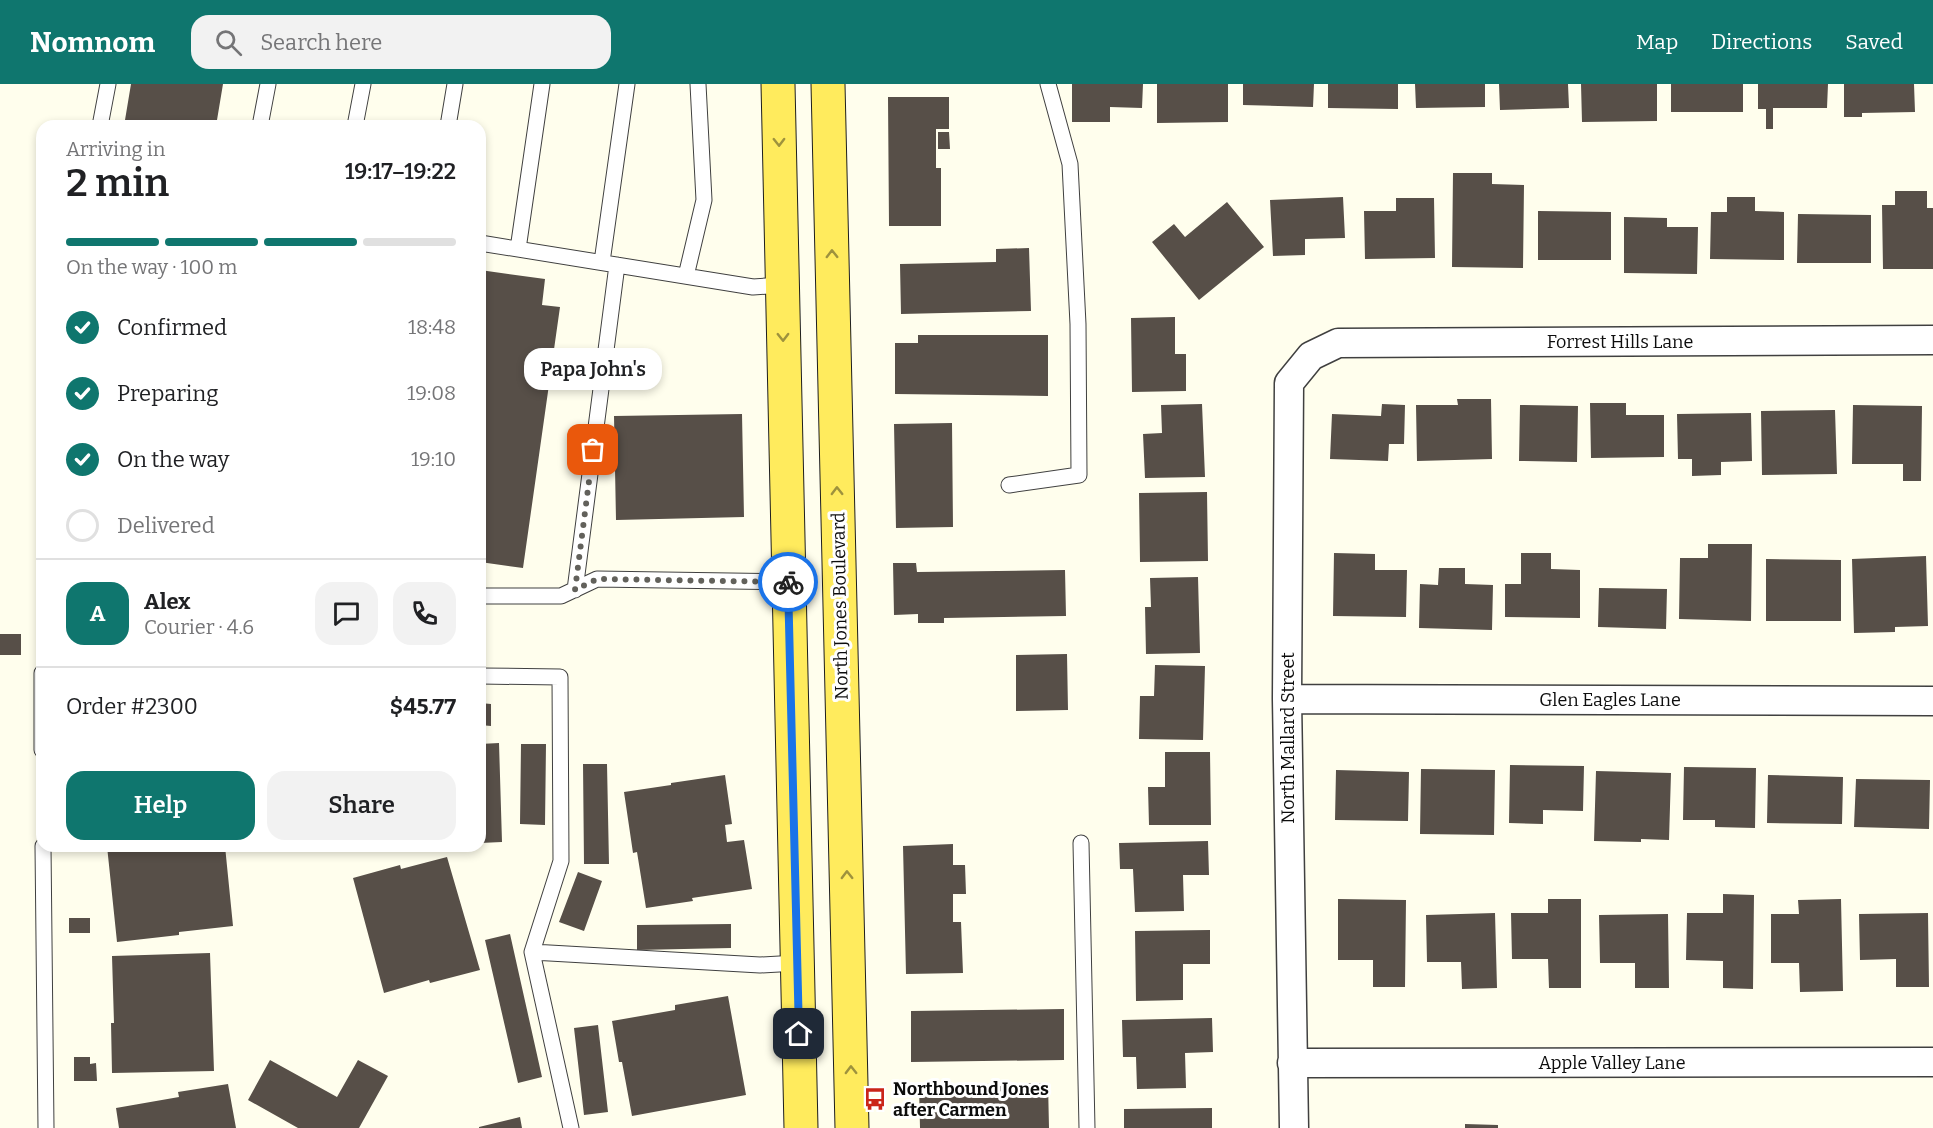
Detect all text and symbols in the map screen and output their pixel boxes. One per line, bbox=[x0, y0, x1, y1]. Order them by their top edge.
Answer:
search box bbox=[191, 15, 611, 69]
text: Nomnom bbox=[30, 26, 155, 59]
icon: search bbox=[212, 26, 245, 59]
text: Search here bbox=[260, 29, 382, 56]
text: Map bbox=[1636, 29, 1678, 55]
text: Directions bbox=[1711, 29, 1812, 55]
text: Saved bbox=[1845, 29, 1903, 55]
text: Arriving in bbox=[66, 137, 165, 161]
one-way arrow bbox=[773, 138, 785, 147]
text: 19:17–19:22 bbox=[345, 158, 456, 185]
text: 2 min bbox=[66, 160, 169, 206]
one-way arrow bbox=[826, 249, 838, 258]
text: On the way · 100 m bbox=[66, 255, 237, 279]
icon: check bbox=[66, 311, 99, 344]
text: Confirmed bbox=[117, 314, 227, 341]
text: 18:48 bbox=[408, 315, 456, 339]
street label: Forrest Hills Lane bbox=[1547, 331, 1693, 353]
one-way arrow bbox=[777, 333, 789, 342]
callout: Papa John's bbox=[524, 348, 662, 390]
text: Papa John's bbox=[540, 357, 646, 381]
icon: check bbox=[66, 377, 99, 410]
text: Preparing bbox=[117, 380, 219, 407]
text: 19:08 bbox=[407, 381, 456, 405]
pin bbox=[567, 424, 618, 475]
icon: bag bbox=[576, 433, 609, 466]
icon: check bbox=[66, 443, 99, 476]
text: On the way bbox=[117, 446, 229, 473]
text: 19:10 bbox=[411, 447, 456, 471]
one-way arrow bbox=[831, 486, 844, 495]
text: Delivered bbox=[117, 512, 215, 539]
street label: North Jones Boulevard bbox=[827, 512, 853, 700]
courier bbox=[758, 552, 818, 612]
icon: bike bbox=[772, 566, 805, 599]
button: chat bbox=[315, 582, 378, 645]
button: phone bbox=[393, 582, 456, 645]
text: Alex bbox=[144, 588, 190, 615]
text: A bbox=[90, 600, 105, 627]
text: Courier · 4.6 bbox=[144, 615, 254, 639]
street label: North Mallard Street bbox=[1277, 652, 1299, 824]
street label: Glen Eagles Lane bbox=[1539, 689, 1681, 711]
text: Order #2300 bbox=[66, 693, 198, 720]
text: $45.77 bbox=[390, 693, 456, 720]
button: Help bbox=[66, 771, 255, 840]
button: Share bbox=[267, 771, 456, 840]
one-way arrow bbox=[840, 870, 853, 879]
pin bbox=[773, 1008, 824, 1059]
icon: home bbox=[782, 1017, 815, 1050]
street label: Apple Valley Lane bbox=[1538, 1052, 1686, 1074]
one-way arrow bbox=[845, 1065, 857, 1074]
place label: Northbound Jones after Carmen bbox=[893, 1078, 1049, 1121]
bus stop icon: Northbound Jones after Carmen bbox=[862, 1086, 888, 1112]

